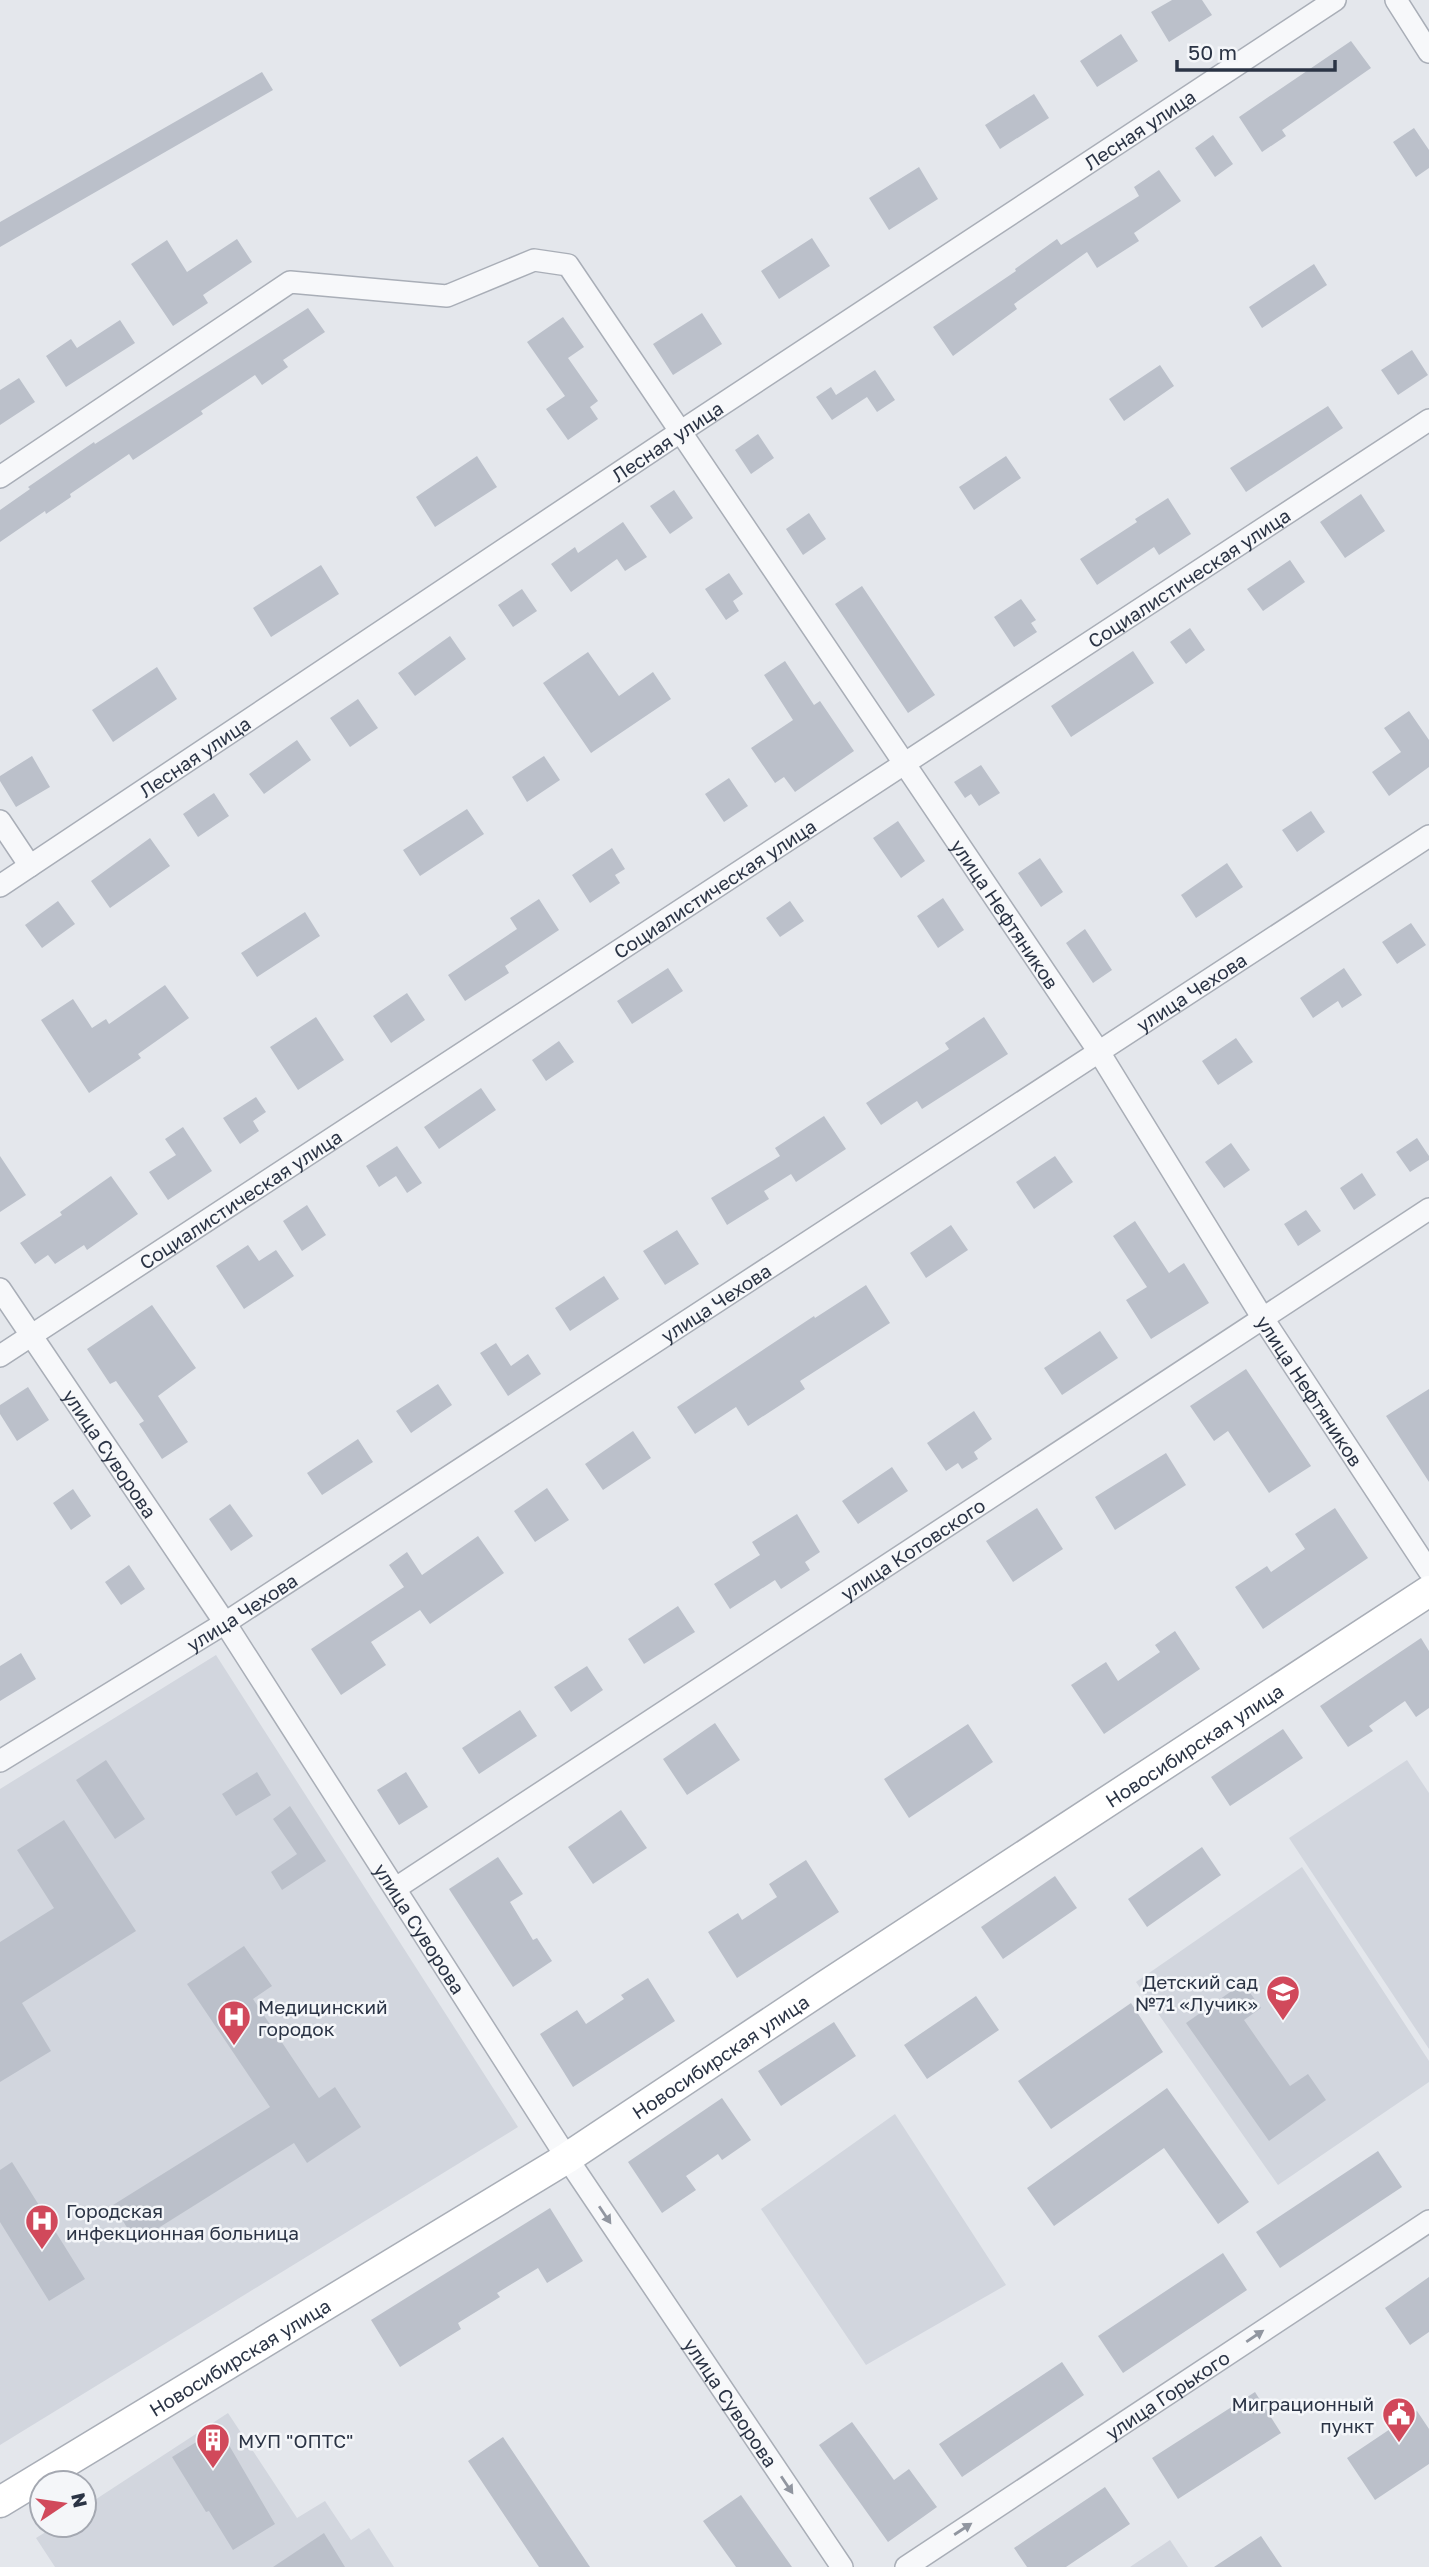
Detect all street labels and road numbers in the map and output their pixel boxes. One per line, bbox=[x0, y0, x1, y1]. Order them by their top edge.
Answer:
street label: Лесная улица bbox=[1079, 84, 1199, 174]
street label: Лесная улица bbox=[607, 396, 727, 486]
street label: Социалистическая улица bbox=[1083, 503, 1294, 652]
street label: Лесная улица bbox=[135, 711, 254, 801]
street label: Социалистическая улица bbox=[609, 813, 820, 963]
street label: улица Нефтяников bbox=[947, 834, 1064, 993]
street label: улица Чехова bbox=[1132, 947, 1250, 1036]
street label: Социалистическая улица bbox=[135, 1124, 346, 1273]
street label: улица Чехова bbox=[656, 1258, 775, 1347]
street label: улица Нефтяников bbox=[1252, 1311, 1368, 1470]
street label: улица Суворова bbox=[59, 1384, 162, 1522]
street label: улица Котовского bbox=[836, 1493, 989, 1604]
street label: улица Чехова bbox=[182, 1568, 301, 1655]
street label: Новосибирская улица bbox=[1101, 1678, 1287, 1811]
street label: улица Суворова bbox=[370, 1859, 470, 1998]
street label: Новосибирская улица bbox=[627, 1989, 813, 2123]
street label: Новосибирская улица bbox=[145, 2293, 334, 2420]
street label: улица Суворова bbox=[680, 2333, 783, 2471]
street label: улица Горького bbox=[1101, 2345, 1233, 2444]

